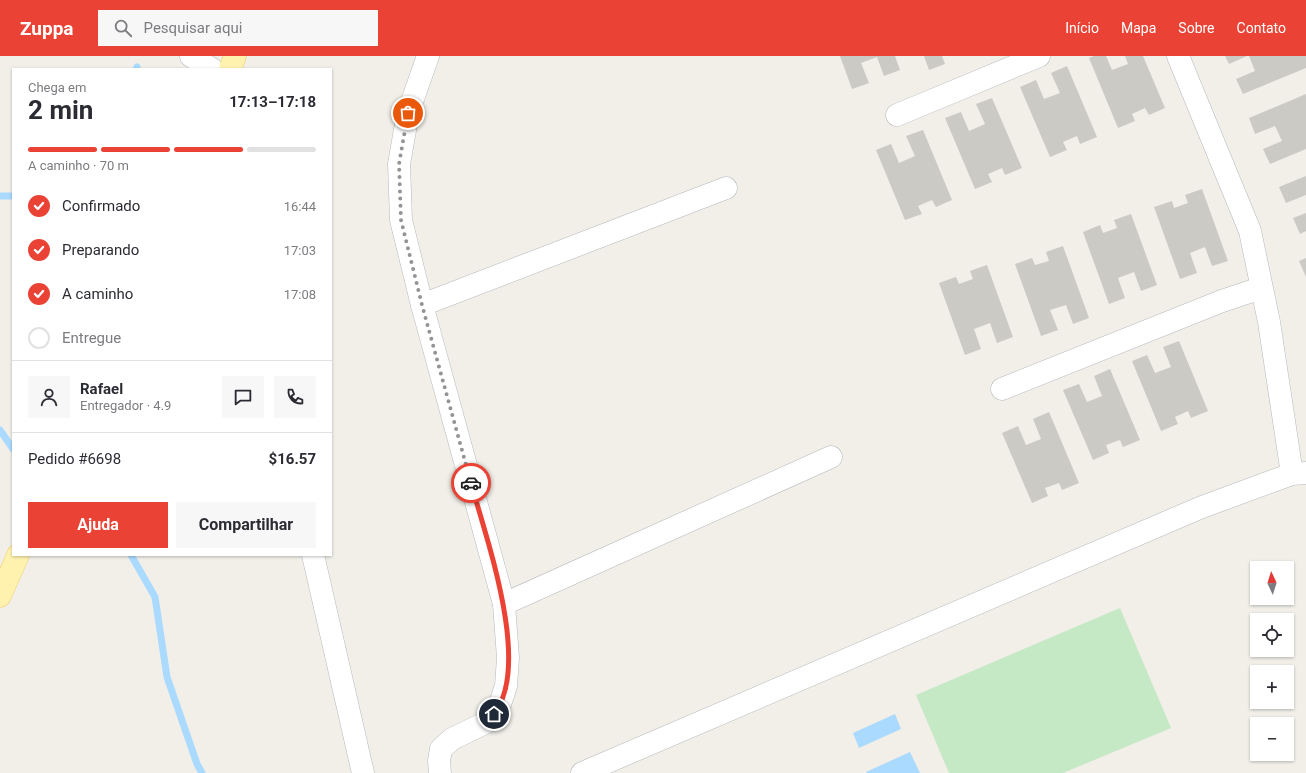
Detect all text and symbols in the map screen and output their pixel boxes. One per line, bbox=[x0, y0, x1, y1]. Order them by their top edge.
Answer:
search box bbox=[98, 10, 378, 46]
text: Zuppa bbox=[20, 17, 74, 40]
icon: search bbox=[112, 17, 134, 39]
text: Pesquisar aqui bbox=[144, 19, 242, 37]
text: Início bbox=[1065, 20, 1099, 36]
text: Mapa bbox=[1121, 20, 1156, 36]
text: Sobre bbox=[1178, 20, 1215, 36]
text: Contato bbox=[1237, 20, 1286, 36]
text: Chega em bbox=[28, 80, 86, 95]
text: 17:13–17:18 bbox=[229, 93, 316, 111]
text: 2 min bbox=[28, 95, 93, 125]
pin bbox=[391, 96, 425, 130]
icon: bag bbox=[397, 102, 419, 124]
text: A caminho · 70 m bbox=[28, 158, 129, 173]
icon: check bbox=[28, 195, 50, 217]
text: Confirmado bbox=[62, 197, 140, 215]
text: 16:44 bbox=[284, 199, 316, 214]
icon: check bbox=[28, 239, 50, 261]
text: Preparando bbox=[62, 241, 139, 259]
text: 17:03 bbox=[284, 243, 316, 258]
icon: check bbox=[28, 283, 50, 305]
text: A caminho bbox=[62, 285, 133, 303]
text: 17:08 bbox=[284, 287, 316, 302]
text: Entregue bbox=[62, 329, 121, 347]
button: person bbox=[28, 376, 70, 418]
button: chat bbox=[222, 376, 264, 418]
button: phone bbox=[274, 376, 316, 418]
text: Rafael bbox=[80, 380, 123, 398]
text: Entregador · 4.9 bbox=[80, 398, 171, 413]
text: Pedido #6698 bbox=[28, 450, 121, 468]
text: $16.57 bbox=[269, 450, 316, 468]
courier bbox=[451, 463, 491, 503]
icon: car bbox=[460, 472, 482, 494]
button: Ajuda bbox=[28, 502, 168, 548]
button: Compartilhar bbox=[176, 502, 316, 548]
north arrow bbox=[1250, 561, 1294, 605]
map controls bbox=[1250, 561, 1294, 761]
button: locate bbox=[1250, 613, 1294, 657]
button: + bbox=[1250, 665, 1294, 709]
pin bbox=[477, 697, 511, 731]
icon: home bbox=[483, 703, 505, 725]
button: − bbox=[1250, 717, 1294, 761]

